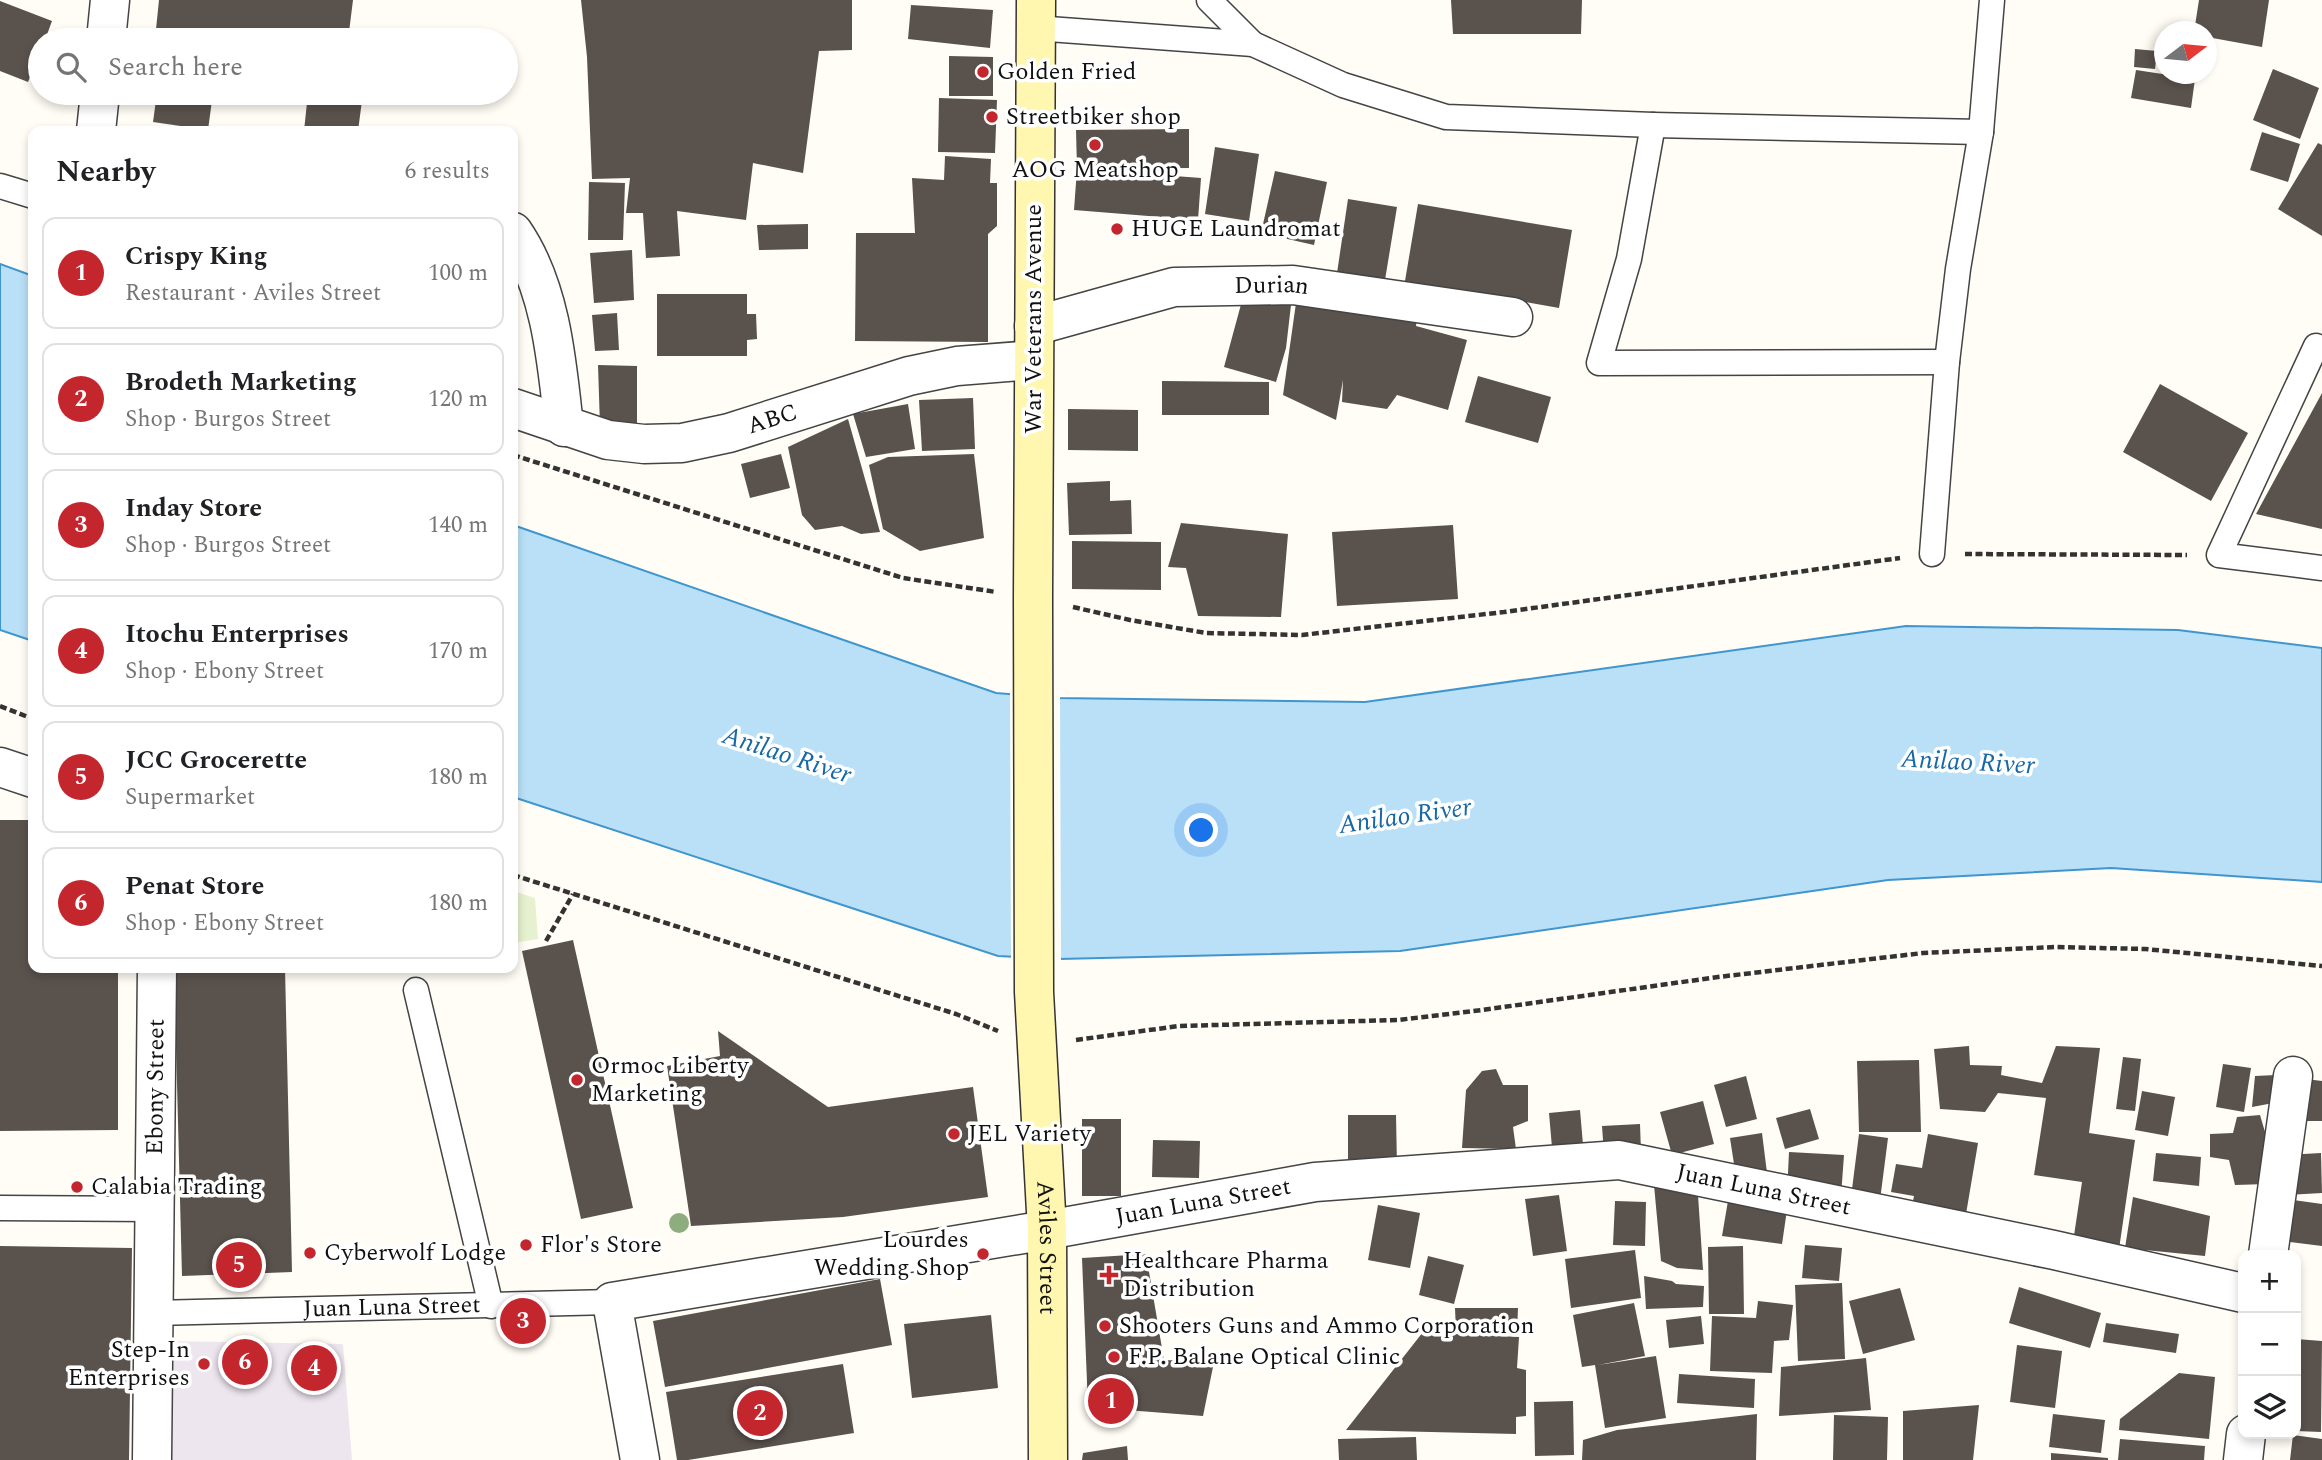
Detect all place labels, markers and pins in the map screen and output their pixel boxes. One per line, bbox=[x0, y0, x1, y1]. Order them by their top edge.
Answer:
place label: Golden Fried bbox=[997, 54, 1137, 90]
marker: Golden Fried bbox=[975, 64, 991, 80]
place label: Streetbiker shop bbox=[1006, 99, 1181, 135]
marker: Streetbiker shop bbox=[984, 109, 1000, 125]
marker: AOG Meatshop bbox=[1087, 137, 1103, 153]
place label: AOG Meatshop bbox=[1011, 152, 1179, 188]
place label: HUGE Laundromat bbox=[1131, 211, 1341, 247]
marker: HUGE Laundromat bbox=[1109, 221, 1125, 237]
place label: Ormoc Liberty Marketing bbox=[591, 1048, 750, 1112]
marker: Ormoc Liberty Marketing bbox=[569, 1072, 585, 1088]
place label: JEL Variety bbox=[968, 1116, 1092, 1152]
marker: JEL Variety bbox=[946, 1126, 962, 1142]
place label: Calabia Trading bbox=[91, 1169, 262, 1205]
marker: Calabia Trading bbox=[69, 1179, 85, 1195]
place label: Lourdes Wedding Shop bbox=[814, 1222, 969, 1286]
place label: Flor's Store bbox=[540, 1227, 662, 1263]
place label: Cyberwolf Lodge bbox=[324, 1235, 506, 1271]
marker: Flor's Store bbox=[518, 1237, 534, 1253]
pin: 5 bbox=[216, 1239, 262, 1291]
place label: Healthcare Pharma Distribution bbox=[1123, 1243, 1329, 1307]
marker: Cyberwolf Lodge bbox=[302, 1245, 318, 1261]
marker: Lourdes Wedding Shop bbox=[975, 1246, 991, 1262]
marker: Healthcare Pharma Distribution bbox=[1101, 1267, 1117, 1283]
pin: 3 bbox=[500, 1295, 546, 1347]
place label: Shooters Guns and Ammo Corporation bbox=[1119, 1308, 1534, 1344]
marker: Shooters Guns and Ammo Corporation bbox=[1097, 1318, 1113, 1334]
place label: Step-In Enterprises bbox=[68, 1332, 190, 1396]
pin: 6 bbox=[222, 1336, 268, 1388]
place label: F.P. Balane Optical Clinic bbox=[1128, 1339, 1400, 1375]
pin: 4 bbox=[291, 1342, 337, 1394]
marker: F.P. Balane Optical Clinic bbox=[1106, 1349, 1122, 1365]
marker: Step-In Enterprises bbox=[196, 1356, 212, 1372]
pin: 1 bbox=[1088, 1375, 1134, 1427]
pin: 2 bbox=[737, 1387, 783, 1439]

